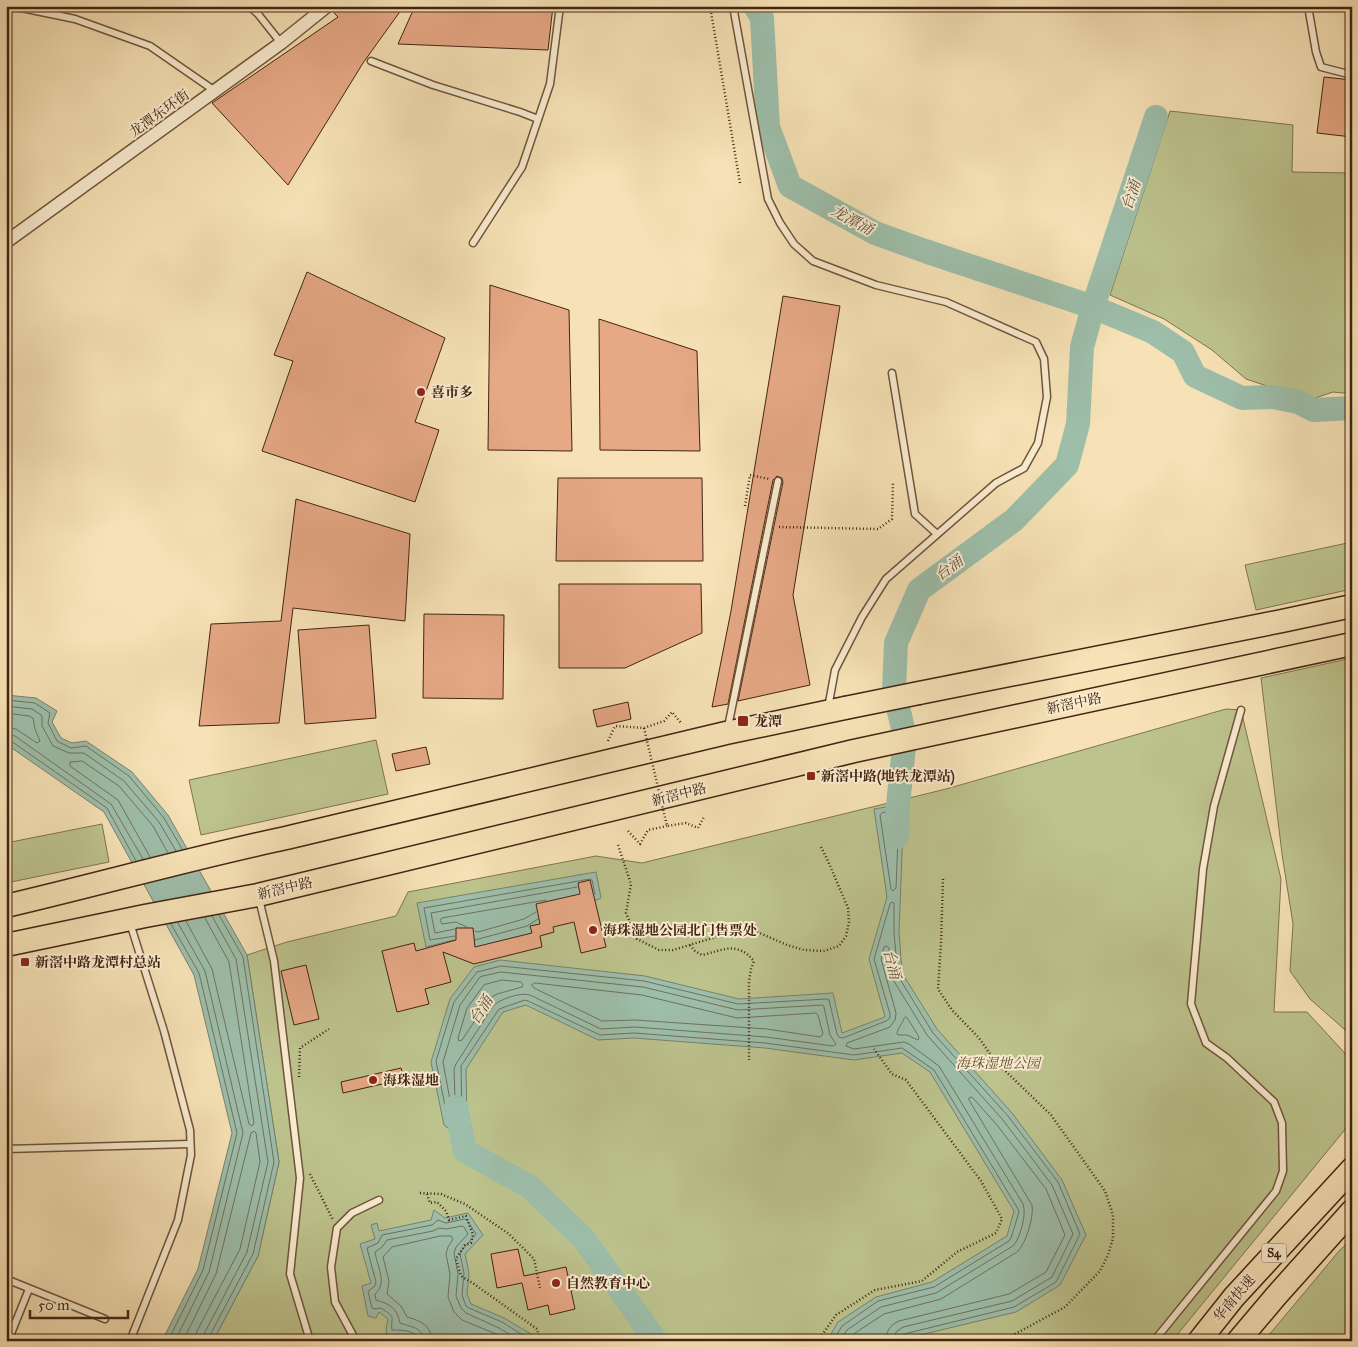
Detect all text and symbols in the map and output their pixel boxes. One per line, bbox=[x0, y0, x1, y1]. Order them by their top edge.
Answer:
street label: 龙潭东环街 bbox=[126, 86, 193, 141]
water label: 台涌 bbox=[1118, 176, 1145, 212]
water label: 龙潭涌 bbox=[828, 201, 878, 239]
place label: 喜市多 bbox=[431, 384, 473, 401]
marker: 喜市多 bbox=[415, 386, 427, 398]
water label: 台涌 bbox=[932, 551, 968, 584]
street label: 新滘中路 bbox=[1045, 689, 1103, 718]
place label: 龙潭 bbox=[754, 713, 782, 730]
marker: 龙潭 bbox=[736, 714, 750, 728]
place label: 新滘中路(地铁龙潭站) bbox=[821, 768, 955, 786]
marker: 新滘中路(地铁龙潭站) bbox=[805, 770, 817, 782]
street label: 新滘中路 bbox=[650, 779, 708, 810]
street label: 新滘中路 bbox=[256, 874, 314, 903]
place label: 海珠湿地公园北门售票处 bbox=[603, 922, 757, 939]
marker: 海珠湿地公园北门售票处 bbox=[587, 924, 599, 936]
water label: 台涌 bbox=[880, 947, 905, 983]
place label: 新滘中路龙潭村总站 bbox=[35, 954, 161, 971]
marker: 新滘中路龙潭村总站 bbox=[19, 956, 31, 968]
water label: 台涌 bbox=[465, 991, 498, 1027]
park label: 海珠湿地公园 bbox=[956, 1055, 1042, 1072]
place label: 海珠湿地 bbox=[383, 1072, 439, 1089]
marker: 海珠湿地 bbox=[367, 1074, 379, 1086]
road number: S4 bbox=[1262, 1244, 1286, 1262]
street label: 华南快速 bbox=[1210, 1271, 1259, 1325]
place label: 自然教育中心 bbox=[566, 1275, 650, 1292]
marker: 自然教育中心 bbox=[550, 1277, 562, 1289]
scale bar bbox=[30, 1287, 128, 1319]
text: 50 m bbox=[38, 1296, 70, 1314]

